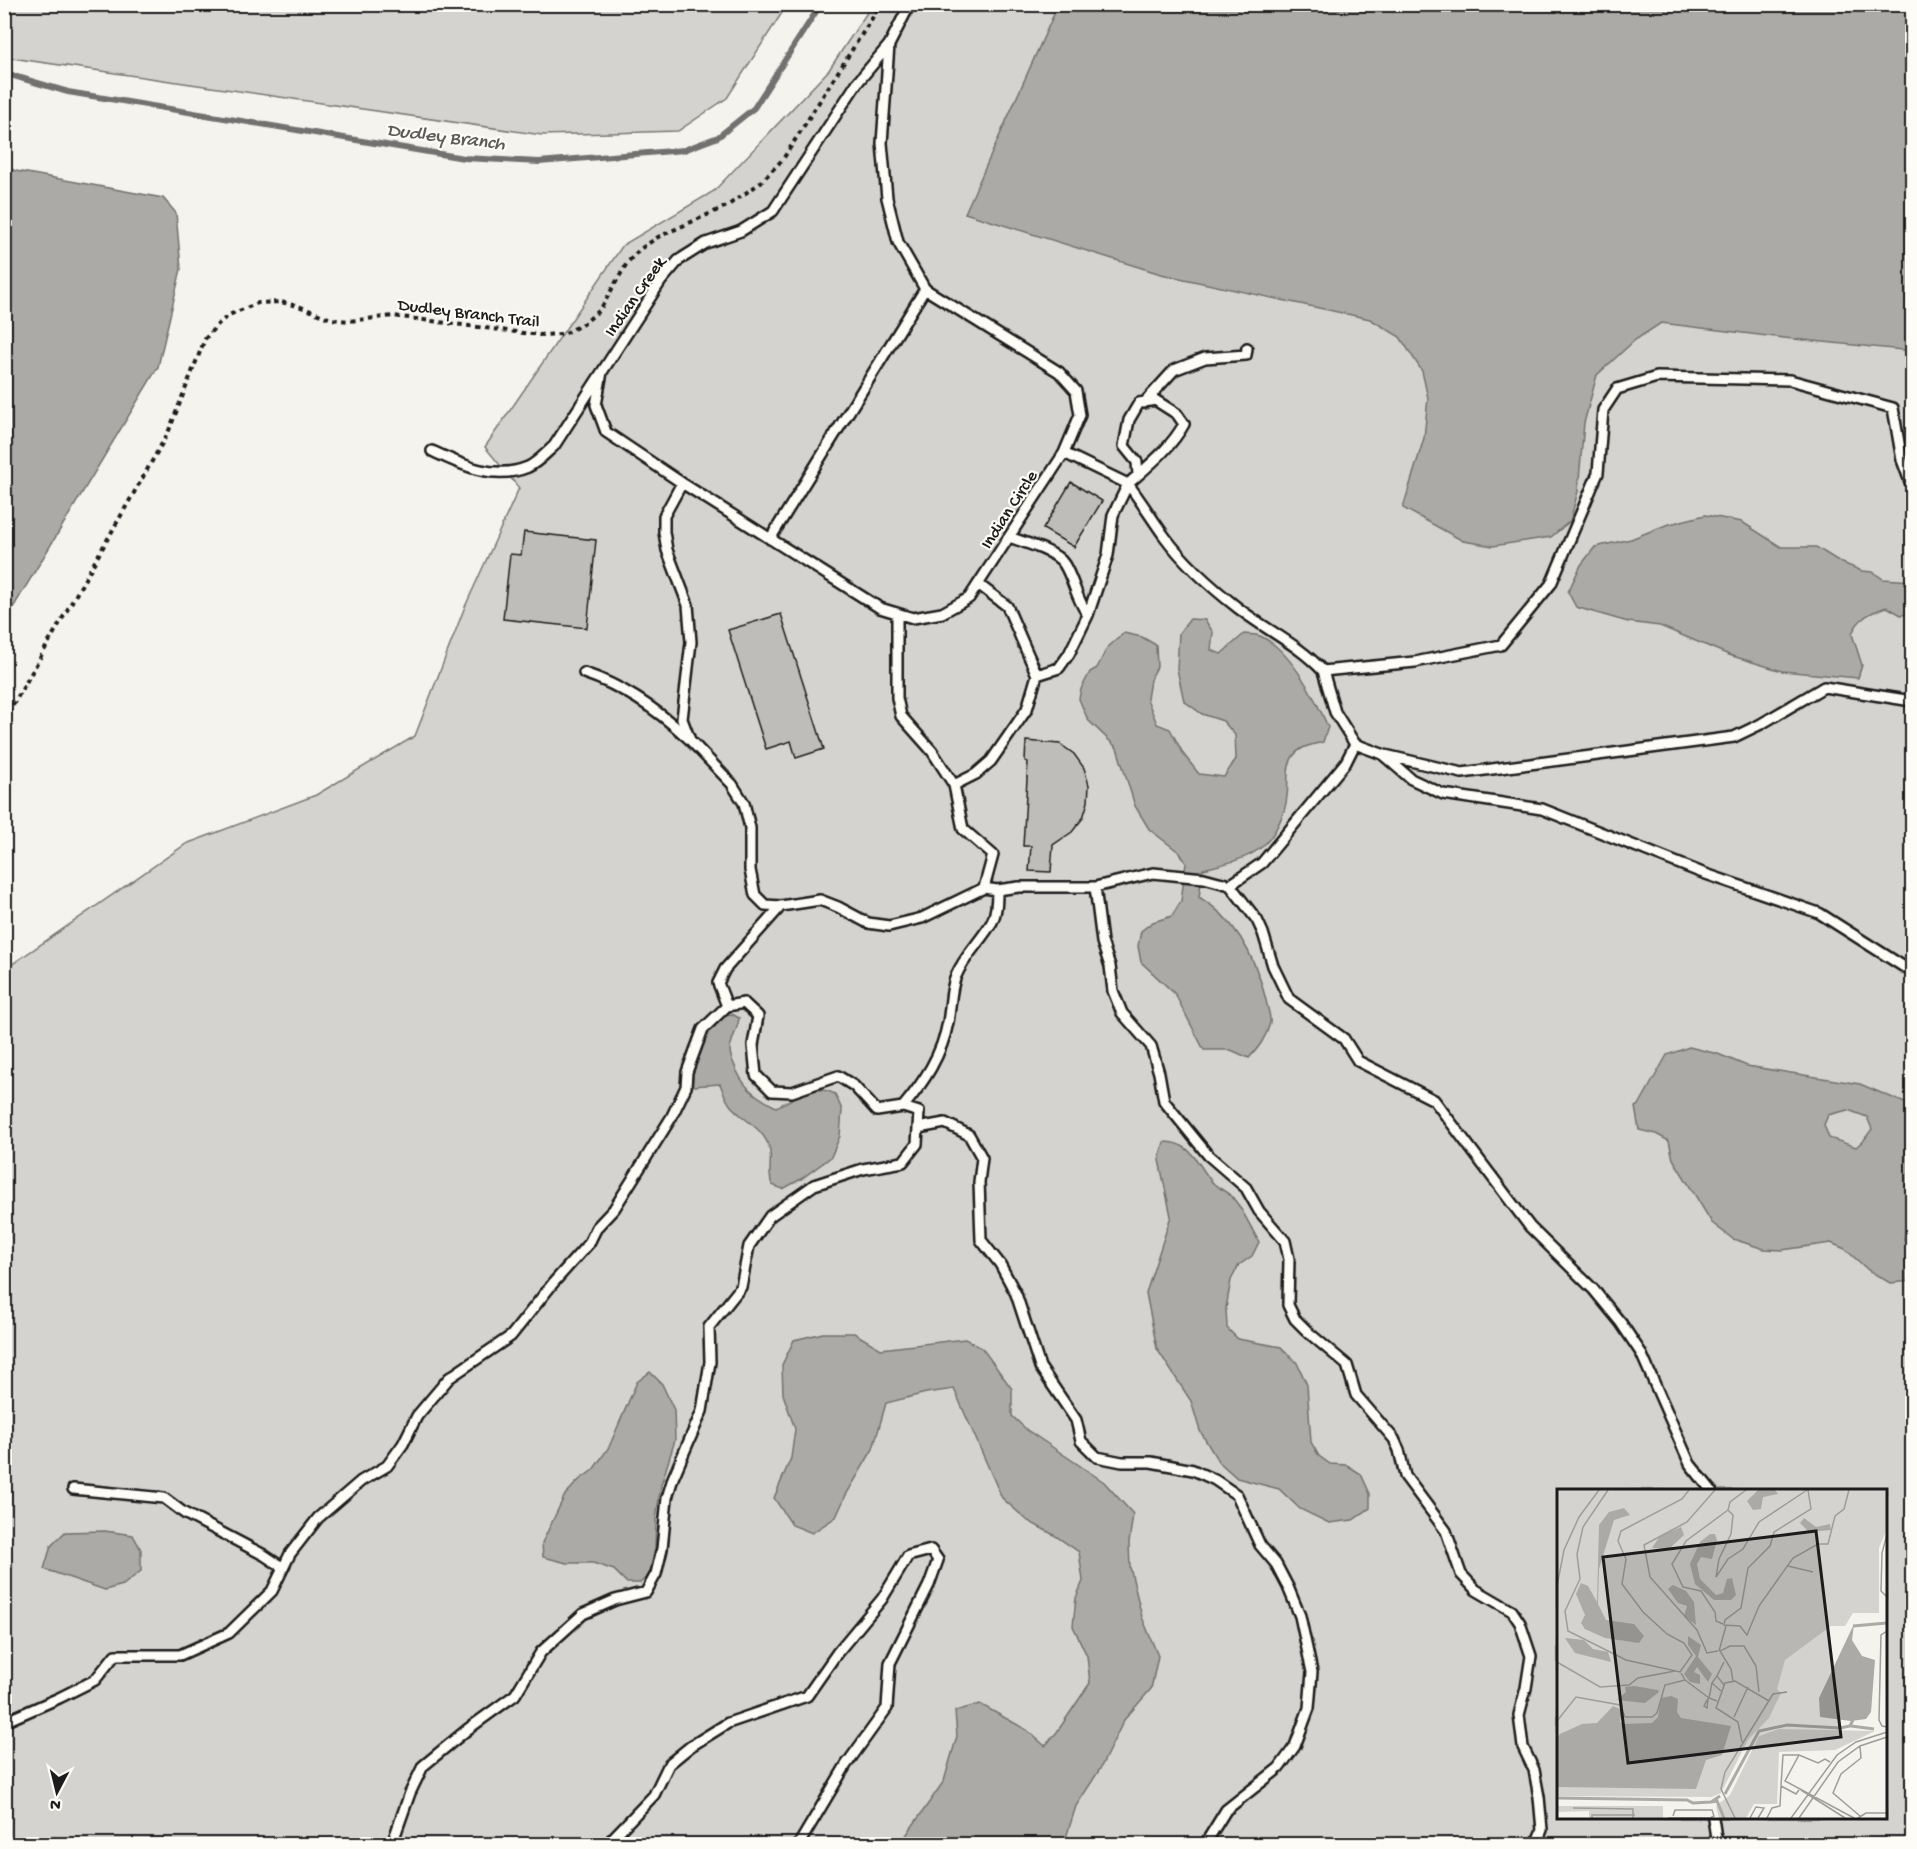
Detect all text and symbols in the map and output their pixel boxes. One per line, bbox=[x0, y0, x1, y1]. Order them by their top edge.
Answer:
water label: Dudley Branch bbox=[385, 120, 506, 157]
street label: Indian Creek bbox=[601, 252, 672, 341]
street label: Dudley Branch Trail bbox=[396, 295, 541, 334]
street label: Indian Circle bbox=[977, 467, 1044, 554]
inset map bbox=[1557, 1489, 1887, 1819]
north arrow bbox=[27, 1762, 87, 1822]
text: N bbox=[49, 1793, 62, 1813]

